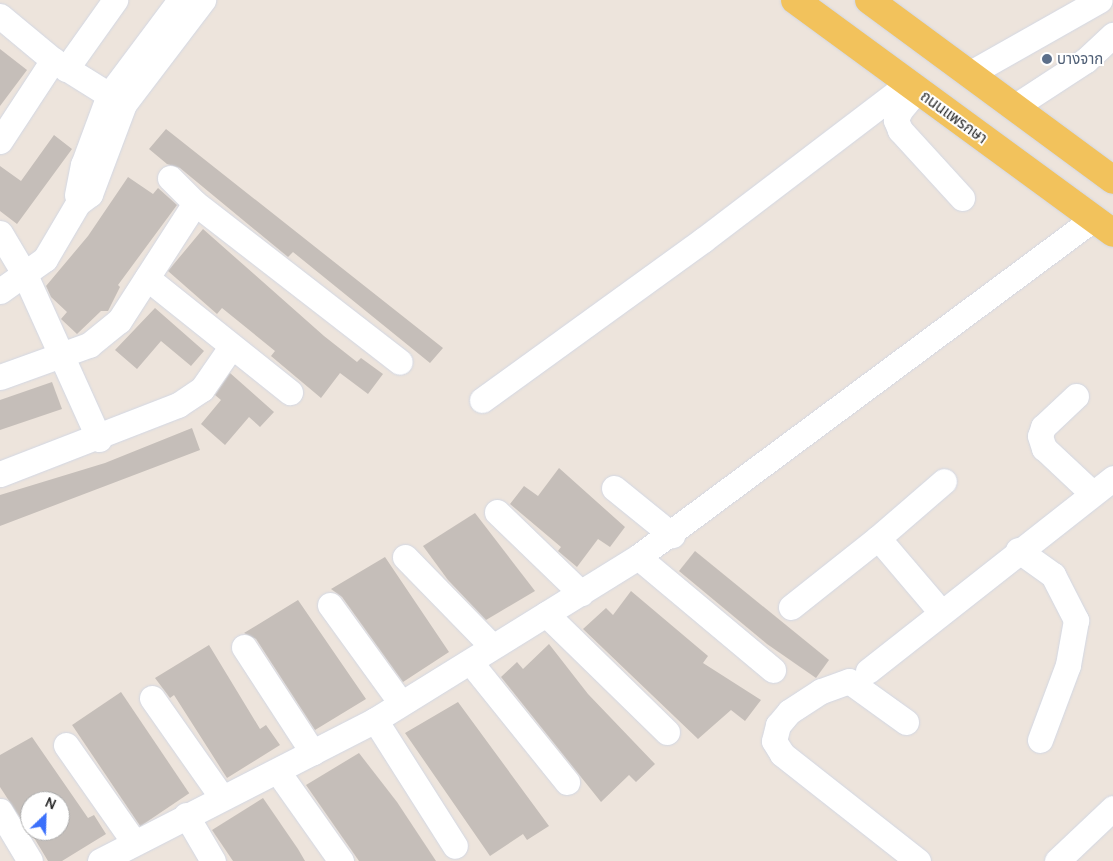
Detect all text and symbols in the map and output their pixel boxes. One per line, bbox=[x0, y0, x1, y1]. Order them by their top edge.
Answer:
place label: บางจาก bbox=[1057, 50, 1103, 68]
marker: บางจาก bbox=[1041, 53, 1053, 65]
street label: ถนนแพรกษา bbox=[917, 87, 991, 147]
north arrow bbox=[20, 791, 70, 841]
text: N bbox=[42, 792, 59, 813]

